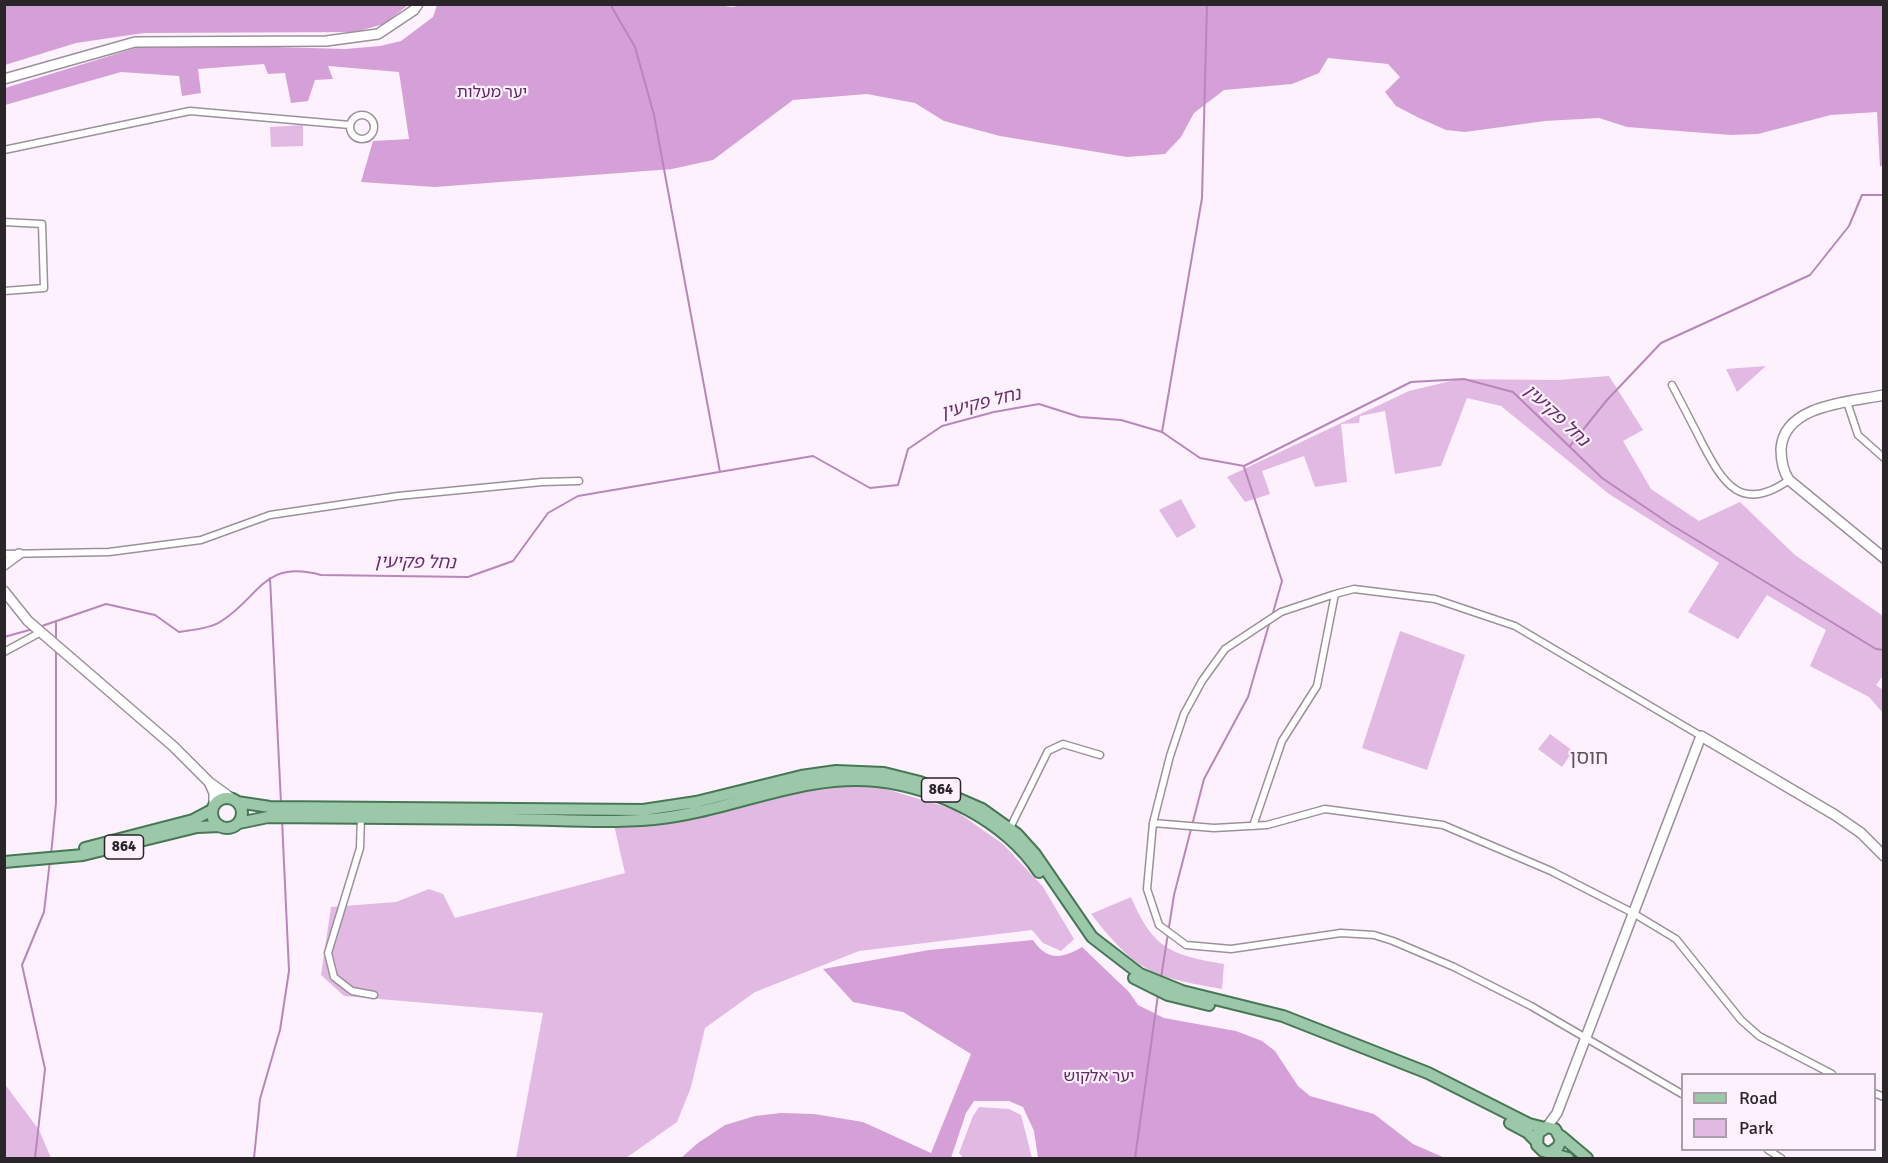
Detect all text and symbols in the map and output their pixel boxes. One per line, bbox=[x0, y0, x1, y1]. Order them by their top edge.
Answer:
park label: יער מעלות bbox=[457, 83, 527, 103]
water label: נחל פקיעין bbox=[1519, 380, 1593, 452]
water label: נחל פקיעין bbox=[939, 384, 1023, 424]
water label: נחל פקיעין bbox=[374, 551, 456, 575]
district label: חוסן bbox=[1570, 747, 1608, 771]
road number: 864 bbox=[922, 778, 960, 802]
road number: 864 bbox=[104, 835, 144, 859]
park label: יער אלקוש bbox=[1064, 1067, 1134, 1087]
legend bbox=[1681, 1073, 1876, 1151]
text: Road bbox=[1739, 1087, 1778, 1109]
text: Park bbox=[1739, 1117, 1774, 1139]

